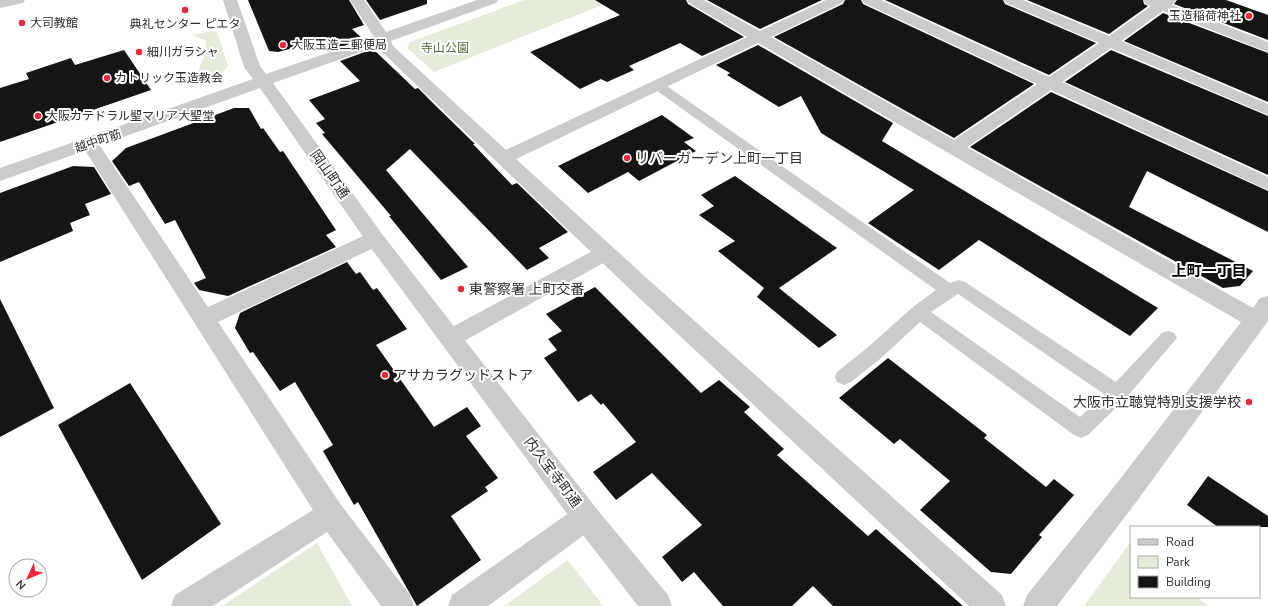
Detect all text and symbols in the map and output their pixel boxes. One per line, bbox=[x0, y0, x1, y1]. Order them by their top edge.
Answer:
marker: 典礼センター ピエタ bbox=[180, 5, 190, 15]
place label: 玉造稲荷神社 bbox=[1169, 8, 1241, 24]
marker: 玉造稲荷神社 bbox=[1244, 11, 1254, 21]
place label: 大司教館 bbox=[30, 15, 78, 31]
place label: 典礼センター ピエタ bbox=[129, 16, 241, 32]
marker: 大司教館 bbox=[17, 18, 27, 28]
place label: 大阪玉造二郵便局 bbox=[291, 37, 387, 53]
marker: 大阪玉造二郵便局 bbox=[278, 40, 288, 50]
park label: 寺山公園 bbox=[421, 40, 469, 56]
place label: 細川ガラシャ bbox=[147, 44, 219, 60]
marker: 細川ガラシャ bbox=[134, 47, 144, 57]
place label: カトリック玉造教会 bbox=[115, 70, 223, 86]
marker: カトリック玉造教会 bbox=[102, 73, 112, 83]
place label: 大阪カテドラル聖マリア大聖堂 bbox=[46, 108, 214, 124]
marker: 大阪カテドラル聖マリア大聖堂 bbox=[33, 111, 43, 121]
street label: 越中町筋 bbox=[73, 126, 123, 156]
street label: 岡山町通 bbox=[306, 146, 353, 203]
place label: リバーガーデン上町一丁目 bbox=[635, 149, 803, 168]
marker: リバーガーデン上町一丁目 bbox=[622, 153, 632, 163]
district label: 上町一丁目 bbox=[1171, 261, 1247, 281]
place label: 東警察署 上町交番 bbox=[469, 280, 585, 299]
marker: 東警察署 上町交番 bbox=[456, 284, 466, 294]
place label: アサカラグッドストア bbox=[393, 366, 533, 385]
marker: アサカラグッドストア bbox=[380, 370, 390, 380]
place label: 大阪市立聴覚特別支援学校 bbox=[1073, 393, 1241, 412]
marker: 大阪市立聴覚特別支援学校 bbox=[1244, 397, 1254, 407]
street label: 内久宝寺町通 bbox=[520, 433, 585, 512]
legend bbox=[1130, 526, 1260, 598]
text: Road bbox=[1166, 534, 1194, 550]
text: Park bbox=[1166, 554, 1191, 570]
north arrow bbox=[8, 558, 48, 598]
text: Building bbox=[1166, 574, 1211, 590]
text: N bbox=[13, 576, 29, 593]

